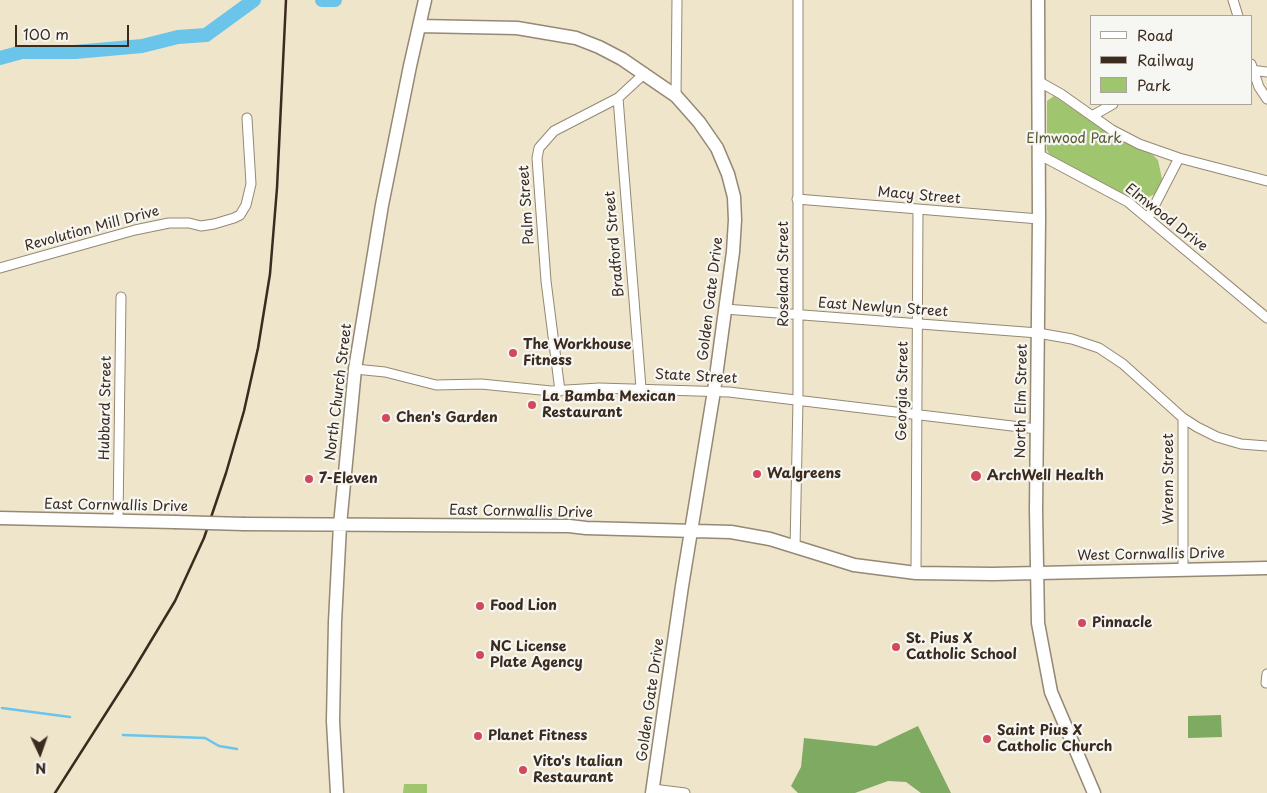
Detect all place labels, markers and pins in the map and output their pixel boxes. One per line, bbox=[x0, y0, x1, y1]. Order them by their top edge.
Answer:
place label: The Workhouse Fitness bbox=[523, 337, 632, 370]
marker: The Workhouse Fitness bbox=[507, 347, 519, 359]
place label: La Bamba Mexican Restaurant bbox=[542, 389, 676, 422]
marker: La Bamba Mexican Restaurant bbox=[526, 399, 538, 411]
place label: Chen's Garden bbox=[396, 410, 498, 426]
marker: Chen's Garden bbox=[380, 412, 392, 424]
place label: Walgreens bbox=[767, 466, 841, 482]
marker: Walgreens bbox=[751, 468, 763, 480]
place label: ArchWell Health bbox=[987, 468, 1104, 484]
marker: ArchWell Health bbox=[969, 469, 983, 483]
place label: 7-Eleven bbox=[319, 471, 378, 487]
marker: 7-Eleven bbox=[303, 473, 315, 485]
place label: Food Lion bbox=[490, 598, 557, 614]
marker: Food Lion bbox=[474, 600, 486, 612]
place label: Pinnacle bbox=[1092, 615, 1152, 631]
marker: Pinnacle bbox=[1076, 617, 1088, 629]
place label: St. Pius X Catholic School bbox=[906, 631, 1017, 664]
place label: NC License Plate Agency bbox=[490, 639, 583, 672]
marker: St. Pius X Catholic School bbox=[890, 641, 902, 653]
marker: NC License Plate Agency bbox=[474, 649, 486, 661]
place label: Saint Pius X Catholic Church bbox=[997, 723, 1112, 756]
place label: Planet Fitness bbox=[488, 728, 587, 744]
marker: Planet Fitness bbox=[472, 730, 484, 742]
marker: Saint Pius X Catholic Church bbox=[981, 733, 993, 745]
place label: Vito's Italian Restaurant bbox=[533, 754, 623, 786]
marker: Vito's Italian Restaurant bbox=[517, 764, 529, 776]

